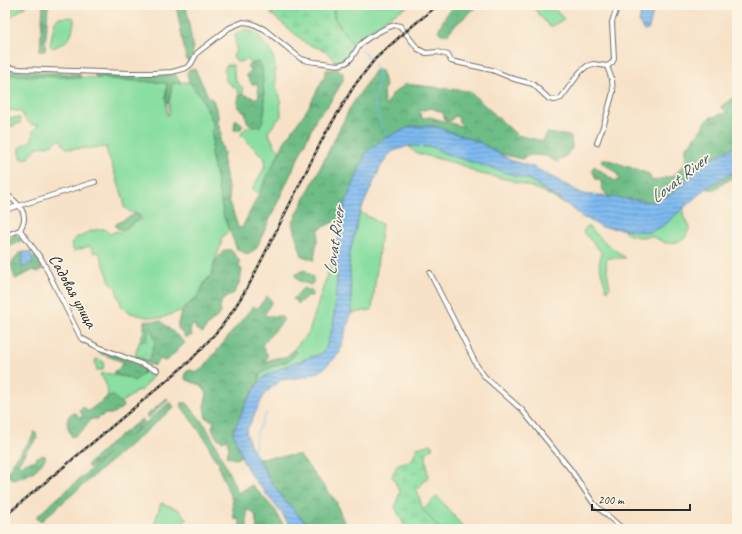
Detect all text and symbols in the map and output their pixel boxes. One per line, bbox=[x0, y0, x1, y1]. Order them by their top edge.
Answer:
water label: Lovat River bbox=[645, 146, 715, 208]
water label: Lovat River bbox=[318, 202, 350, 276]
street label: Садовая улица bbox=[44, 250, 103, 333]
scale bar bbox=[592, 486, 690, 512]
text: 200 m bbox=[598, 492, 625, 508]

